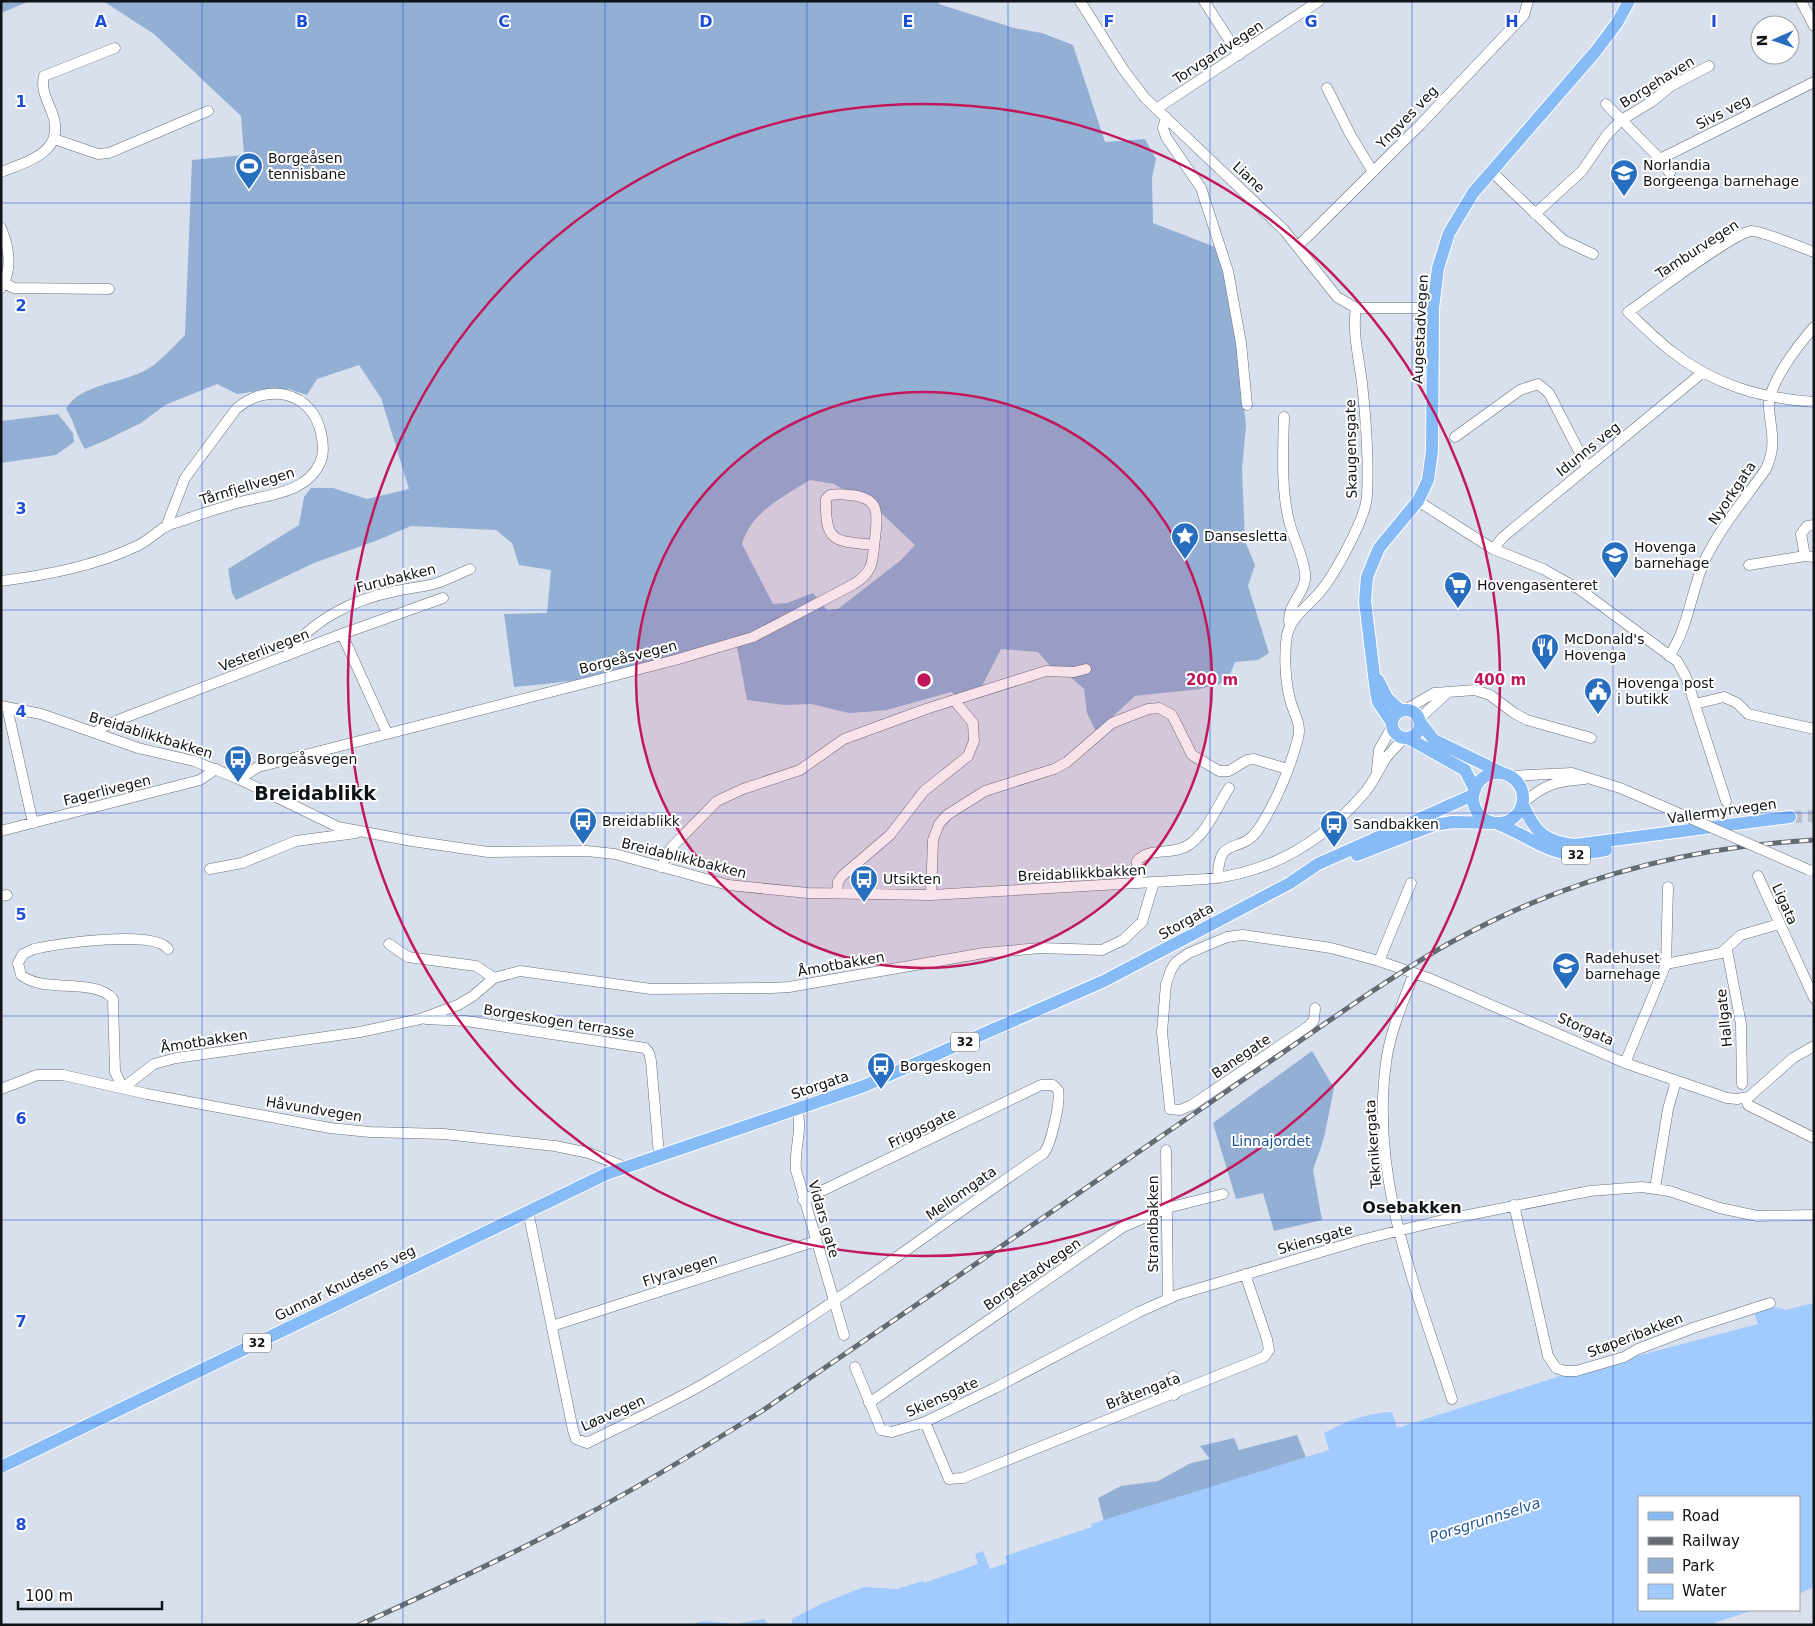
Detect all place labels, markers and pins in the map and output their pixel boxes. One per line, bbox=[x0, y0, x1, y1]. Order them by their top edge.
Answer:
place label: Borgeåsen tennisbane bbox=[268, 150, 346, 182]
sports icon: Borgeåsen tennisbane bbox=[234, 151, 264, 190]
place label: Norlandia Borgeenga barnehage bbox=[1643, 157, 1799, 189]
school or university icon: Norlandia Borgeenga barnehage bbox=[1609, 158, 1639, 197]
place icon: Dansesletta bbox=[1170, 521, 1200, 560]
place label: Dansesletta bbox=[1204, 528, 1288, 544]
place label: Hovenga barnehage bbox=[1634, 539, 1709, 571]
school or university icon: Hovenga barnehage bbox=[1600, 540, 1630, 579]
supermarket icon: Hovengasenteret bbox=[1443, 570, 1473, 609]
place label: Hovengasenteret bbox=[1477, 577, 1598, 593]
place label: McDonald's Hovenga bbox=[1564, 631, 1645, 663]
restaurant icon: McDonald's Hovenga bbox=[1530, 632, 1560, 671]
centre of rings bbox=[915, 671, 933, 689]
place label: Hovenga post i butikk bbox=[1617, 675, 1715, 707]
public building icon: Hovenga post i butikk bbox=[1583, 676, 1613, 715]
bus stop icon: Borgeåsvegen bbox=[223, 744, 253, 783]
place label: Borgeåsvegen bbox=[257, 751, 357, 767]
bus stop icon: Breidablikk bbox=[568, 806, 598, 845]
bus stop icon: Sandbakken bbox=[1319, 809, 1349, 848]
place label: Breidablikk bbox=[602, 813, 681, 829]
place label: Sandbakken bbox=[1353, 816, 1439, 832]
bus stop icon: Utsikten bbox=[849, 864, 879, 903]
place label: Utsikten bbox=[883, 871, 941, 887]
place label: Radehuset barnehage bbox=[1585, 950, 1660, 982]
school or university icon: Radehuset barnehage bbox=[1551, 951, 1581, 990]
bus stop icon: Borgeskogen bbox=[866, 1051, 896, 1090]
place label: Borgeskogen bbox=[900, 1058, 991, 1074]

